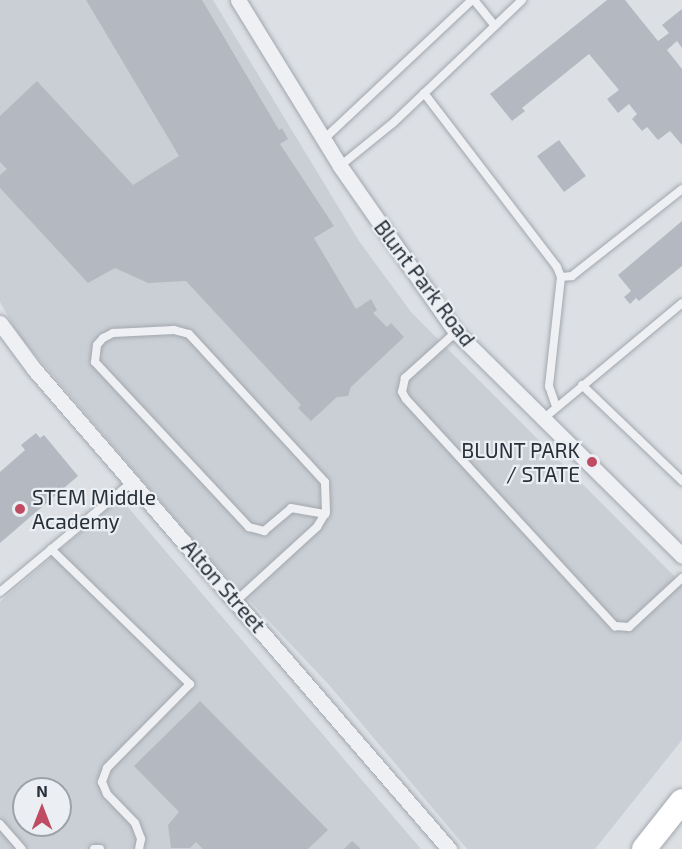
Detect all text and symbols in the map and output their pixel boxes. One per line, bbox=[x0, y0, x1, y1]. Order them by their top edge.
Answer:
street label: Blunt Park Road bbox=[369, 215, 481, 351]
place label: BLUNT PARK / STATE bbox=[461, 437, 580, 487]
marker: BLUNT PARK / STATE bbox=[585, 455, 599, 469]
place label: STEM Middle Academy bbox=[32, 484, 156, 534]
marker: STEM Middle Academy bbox=[13, 502, 27, 516]
street label: Alton Street bbox=[177, 535, 271, 637]
north arrow bbox=[12, 777, 72, 837]
text: N bbox=[36, 781, 48, 800]

